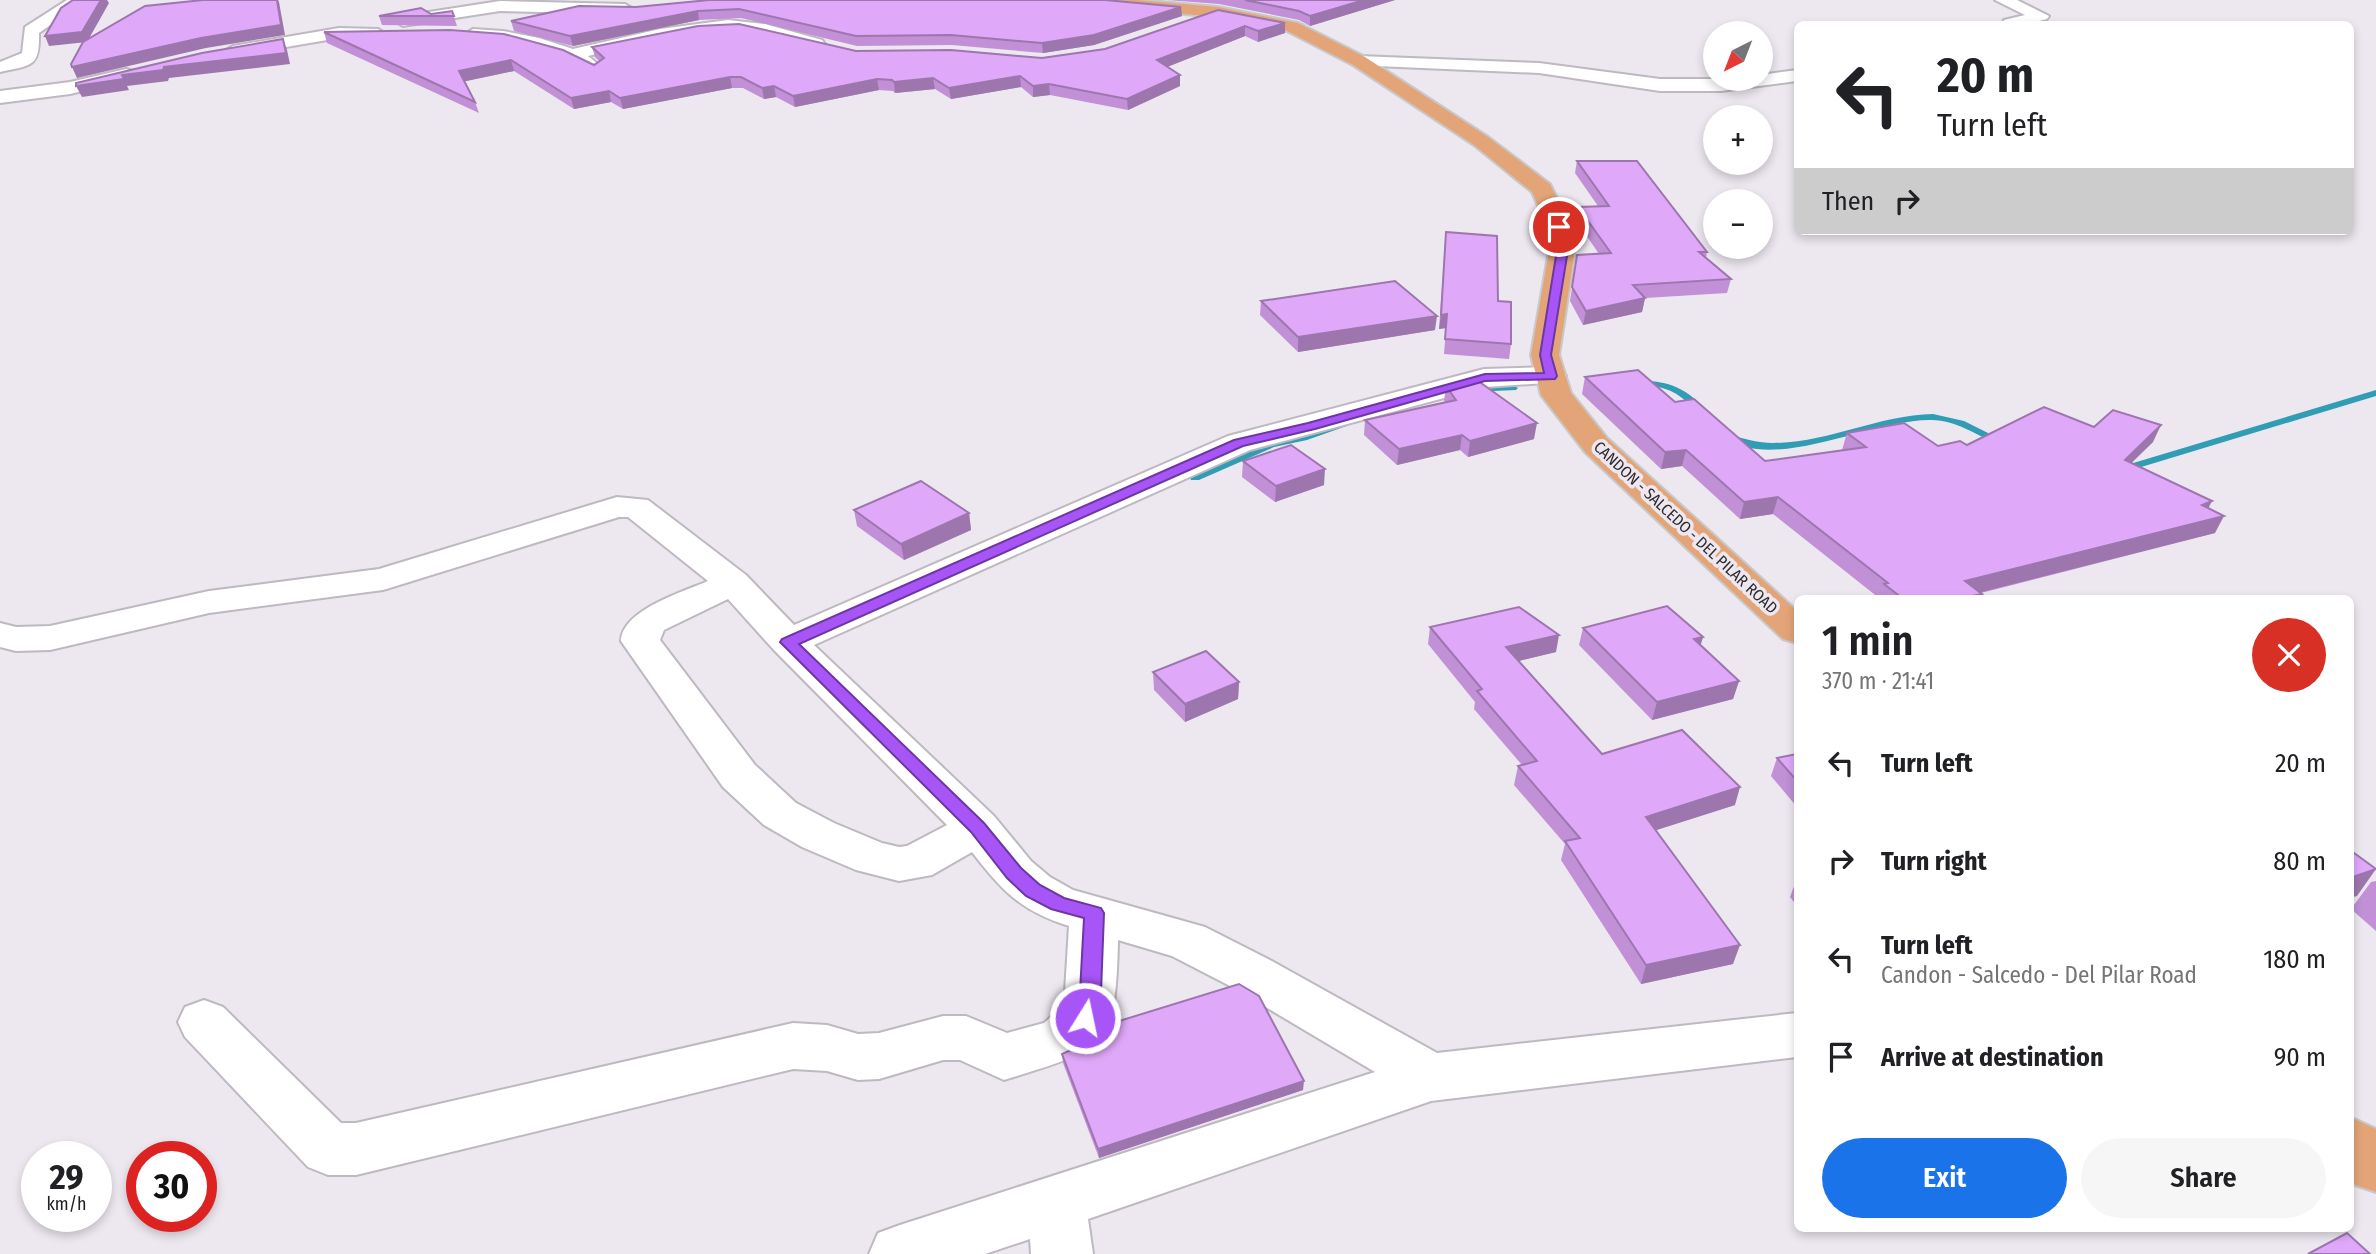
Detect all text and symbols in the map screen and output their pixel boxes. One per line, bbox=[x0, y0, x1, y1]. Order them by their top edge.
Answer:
north arrow bbox=[1703, 21, 1773, 91]
map controls bbox=[1703, 21, 1773, 259]
text: 20 m bbox=[1937, 46, 2034, 105]
icon: left bbox=[1822, 49, 1913, 140]
button: + bbox=[1703, 105, 1773, 175]
text: Turn left bbox=[1937, 106, 2047, 144]
icon: right bbox=[1888, 182, 1926, 220]
text: Then bbox=[1822, 186, 1874, 217]
button: − bbox=[1703, 189, 1773, 259]
pin bbox=[1529, 197, 1589, 257]
icon: arrive bbox=[1540, 208, 1578, 246]
street label: CANDON - SALCEDO - DEL PILAR ROAD bbox=[1590, 437, 1781, 618]
text: 1 min bbox=[1822, 616, 1913, 666]
button: close bbox=[2252, 618, 2326, 692]
text: 370 m · 21:41 bbox=[1822, 667, 1934, 695]
icon: left bbox=[1822, 744, 1860, 782]
text: Turn left bbox=[1881, 748, 1973, 779]
text: 20 m bbox=[2275, 748, 2326, 779]
icon: right bbox=[1822, 842, 1860, 880]
text: Turn right bbox=[1881, 846, 1987, 877]
text: 80 m bbox=[2273, 846, 2326, 877]
text: Turn left bbox=[1881, 930, 1973, 961]
icon: left bbox=[1822, 940, 1860, 978]
text: 180 m bbox=[2263, 944, 2326, 975]
text: Candon - Salcedo - Del Pilar Road bbox=[1881, 961, 2197, 989]
position arrow bbox=[1048, 981, 1122, 1055]
icon: arrive bbox=[1822, 1038, 1860, 1076]
text: Arrive at destination bbox=[1881, 1042, 2104, 1073]
text: 90 m bbox=[2274, 1042, 2326, 1073]
button: Exit bbox=[1822, 1138, 2067, 1218]
button: Share bbox=[2081, 1138, 2326, 1218]
speed limit sign: 30 bbox=[126, 1141, 217, 1232]
text: 29 bbox=[49, 1156, 84, 1198]
text: km/h bbox=[46, 1193, 87, 1215]

